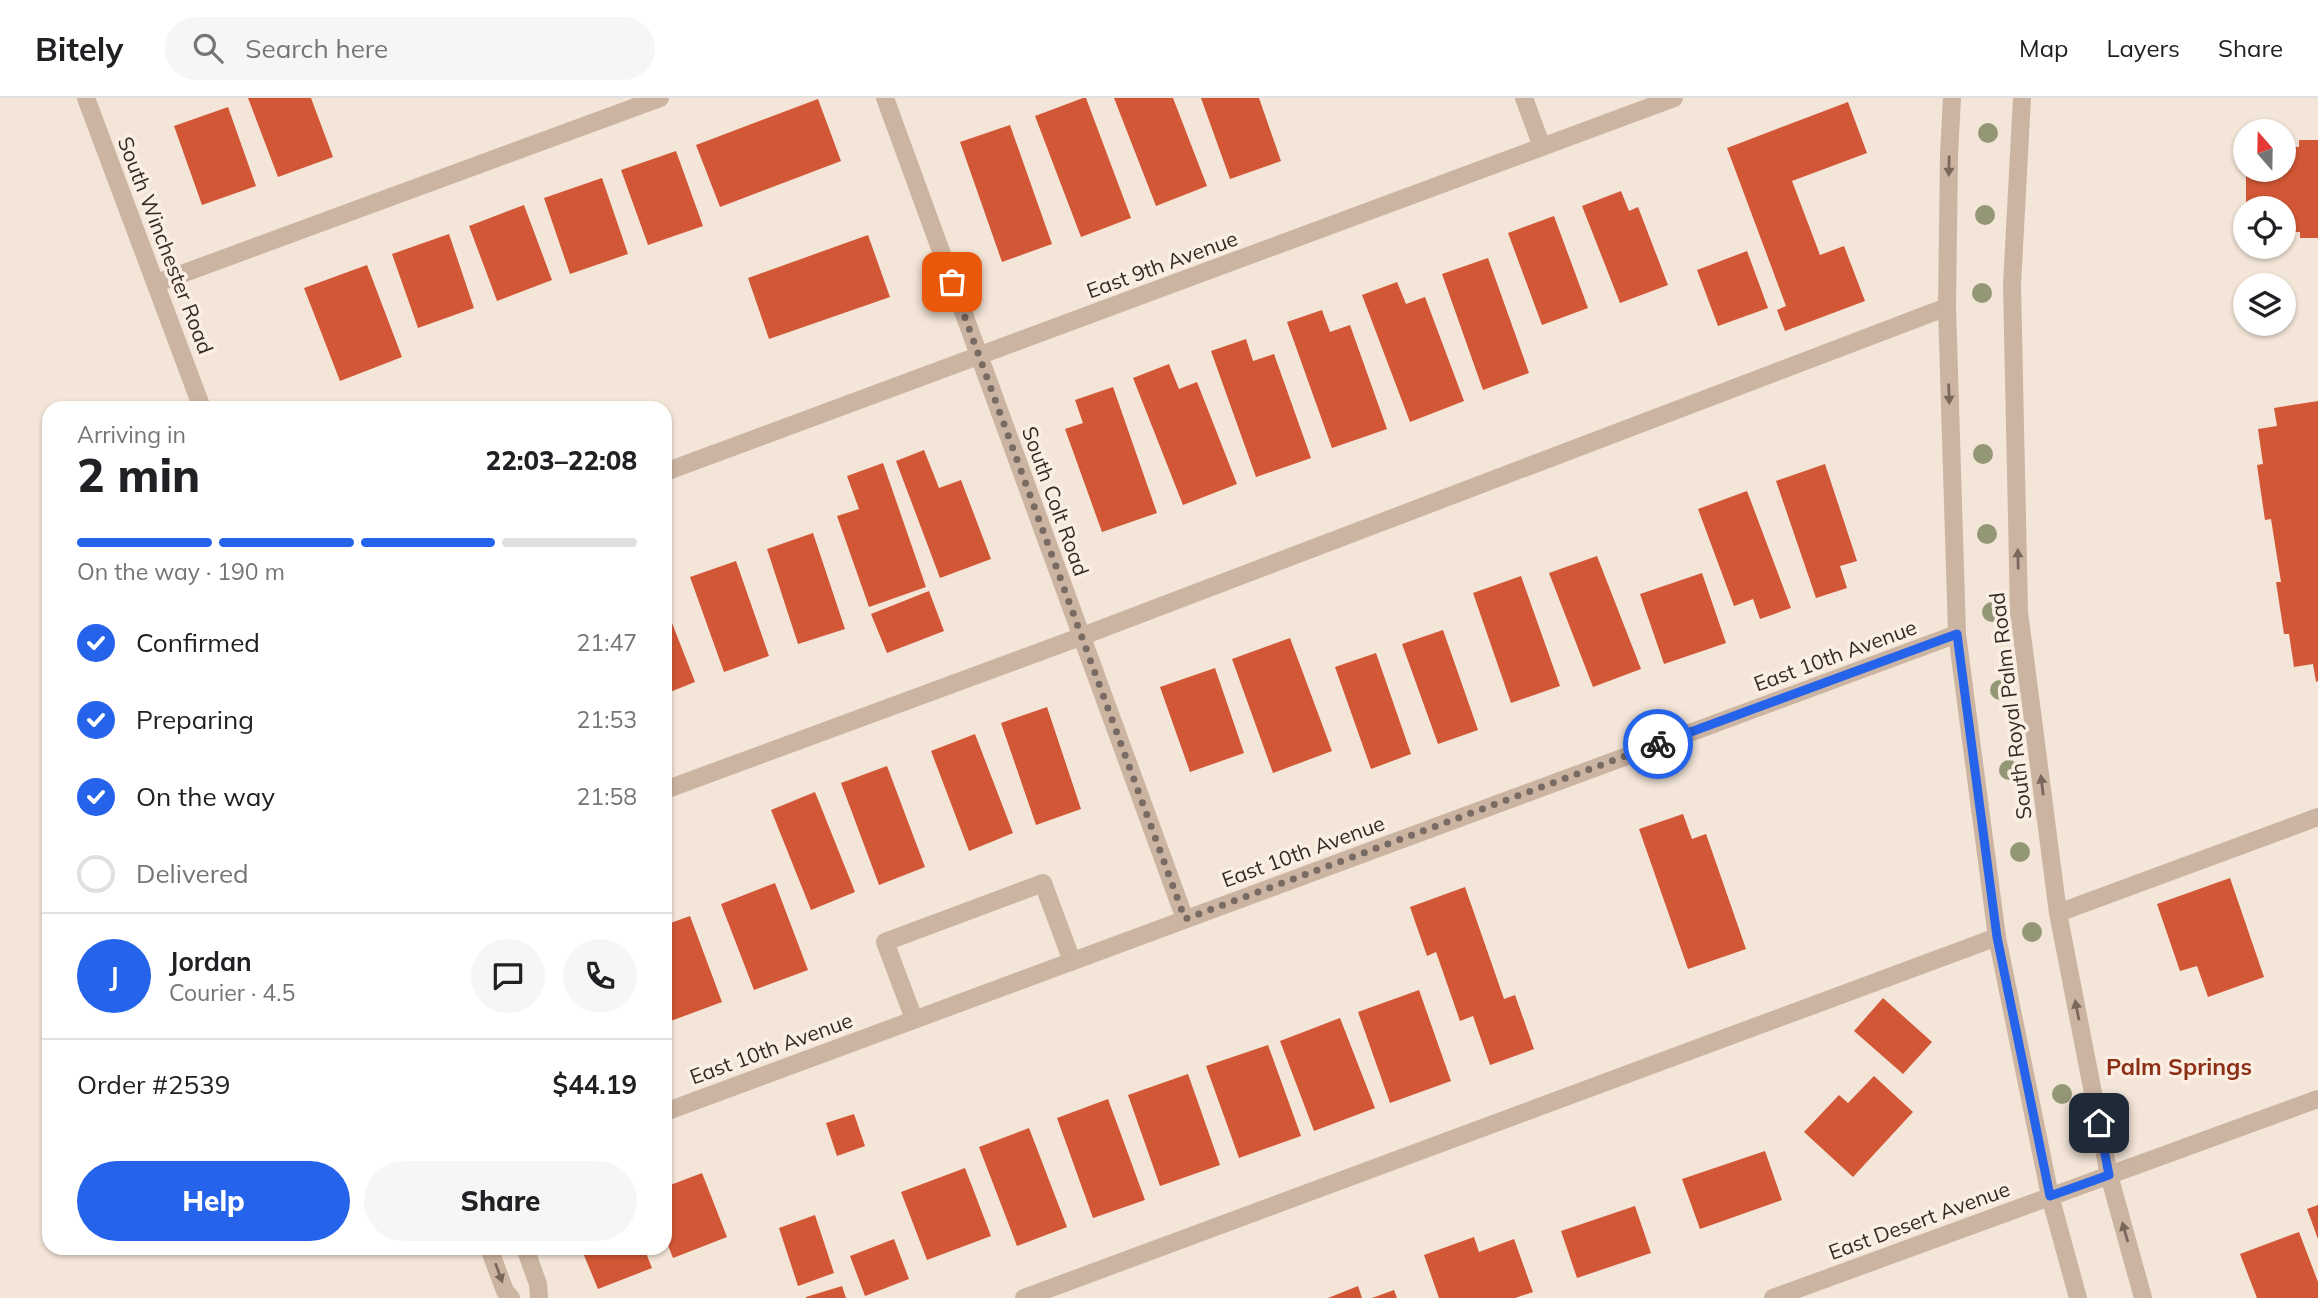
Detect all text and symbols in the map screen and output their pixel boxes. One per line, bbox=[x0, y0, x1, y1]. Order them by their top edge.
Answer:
search box bbox=[165, 17, 655, 80]
text: Bitely bbox=[35, 28, 123, 69]
icon: search bbox=[189, 29, 227, 67]
text: Search here bbox=[245, 32, 388, 65]
text: Map bbox=[2019, 33, 2068, 63]
text: Layers bbox=[2106, 33, 2180, 63]
text: Share bbox=[2218, 33, 2283, 63]
north arrow bbox=[2233, 119, 2296, 182]
map controls bbox=[2233, 119, 2296, 336]
street label: South Winchester Road bbox=[113, 133, 219, 357]
one-way arrow bbox=[1943, 155, 1954, 177]
button: locate bbox=[2233, 196, 2296, 259]
street label: East 9th Avenue bbox=[1083, 225, 1241, 303]
pin bbox=[922, 252, 982, 312]
icon: bag bbox=[933, 263, 971, 301]
button: layers bbox=[2233, 273, 2296, 336]
one-way arrow bbox=[1944, 383, 1955, 405]
text: Arriving in bbox=[77, 420, 186, 449]
street label: South Colt Road bbox=[1017, 423, 1095, 579]
text: 22:03–22:08 bbox=[486, 444, 637, 477]
text: 2 min bbox=[77, 446, 200, 504]
one-way arrow bbox=[2013, 548, 2024, 570]
text: On the way · 190 m bbox=[77, 557, 285, 586]
street label: South Royal Palm Road bbox=[1983, 591, 2037, 821]
street label: East 10th Avenue bbox=[1750, 613, 1920, 697]
icon: check bbox=[77, 624, 115, 662]
text: Confirmed bbox=[136, 626, 260, 659]
text: 21:47 bbox=[577, 628, 637, 657]
icon: check bbox=[77, 701, 115, 739]
text: Preparing bbox=[136, 703, 254, 736]
text: 21:53 bbox=[577, 705, 637, 734]
courier bbox=[1623, 709, 1693, 779]
icon: bike bbox=[1639, 725, 1677, 763]
one-way arrow bbox=[2036, 774, 2047, 796]
icon: check bbox=[77, 778, 115, 816]
text: On the way bbox=[136, 780, 275, 813]
text: 21:58 bbox=[577, 782, 637, 811]
street label: East 10th Avenue bbox=[1218, 809, 1388, 893]
text: Delivered bbox=[136, 857, 249, 890]
button: chat bbox=[471, 939, 545, 1013]
button: phone bbox=[563, 939, 637, 1013]
text: Jordan bbox=[169, 945, 252, 978]
text: J bbox=[109, 960, 119, 993]
text: Courier · 4.5 bbox=[169, 978, 295, 1007]
one-way arrow bbox=[2071, 999, 2082, 1021]
street label: East 10th Avenue bbox=[686, 1006, 856, 1090]
district label: Palm Springs bbox=[2106, 1052, 2252, 1081]
text: Order #2539 bbox=[77, 1068, 230, 1101]
text: $44.19 bbox=[553, 1068, 637, 1101]
pin bbox=[2069, 1093, 2129, 1153]
icon: home bbox=[2080, 1104, 2118, 1142]
button: Help bbox=[77, 1161, 350, 1241]
button: Share bbox=[364, 1161, 637, 1241]
street label: East Desert Avenue bbox=[1825, 1175, 2013, 1265]
one-way arrow bbox=[2119, 1222, 2129, 1243]
one-way arrow bbox=[494, 1263, 505, 1284]

